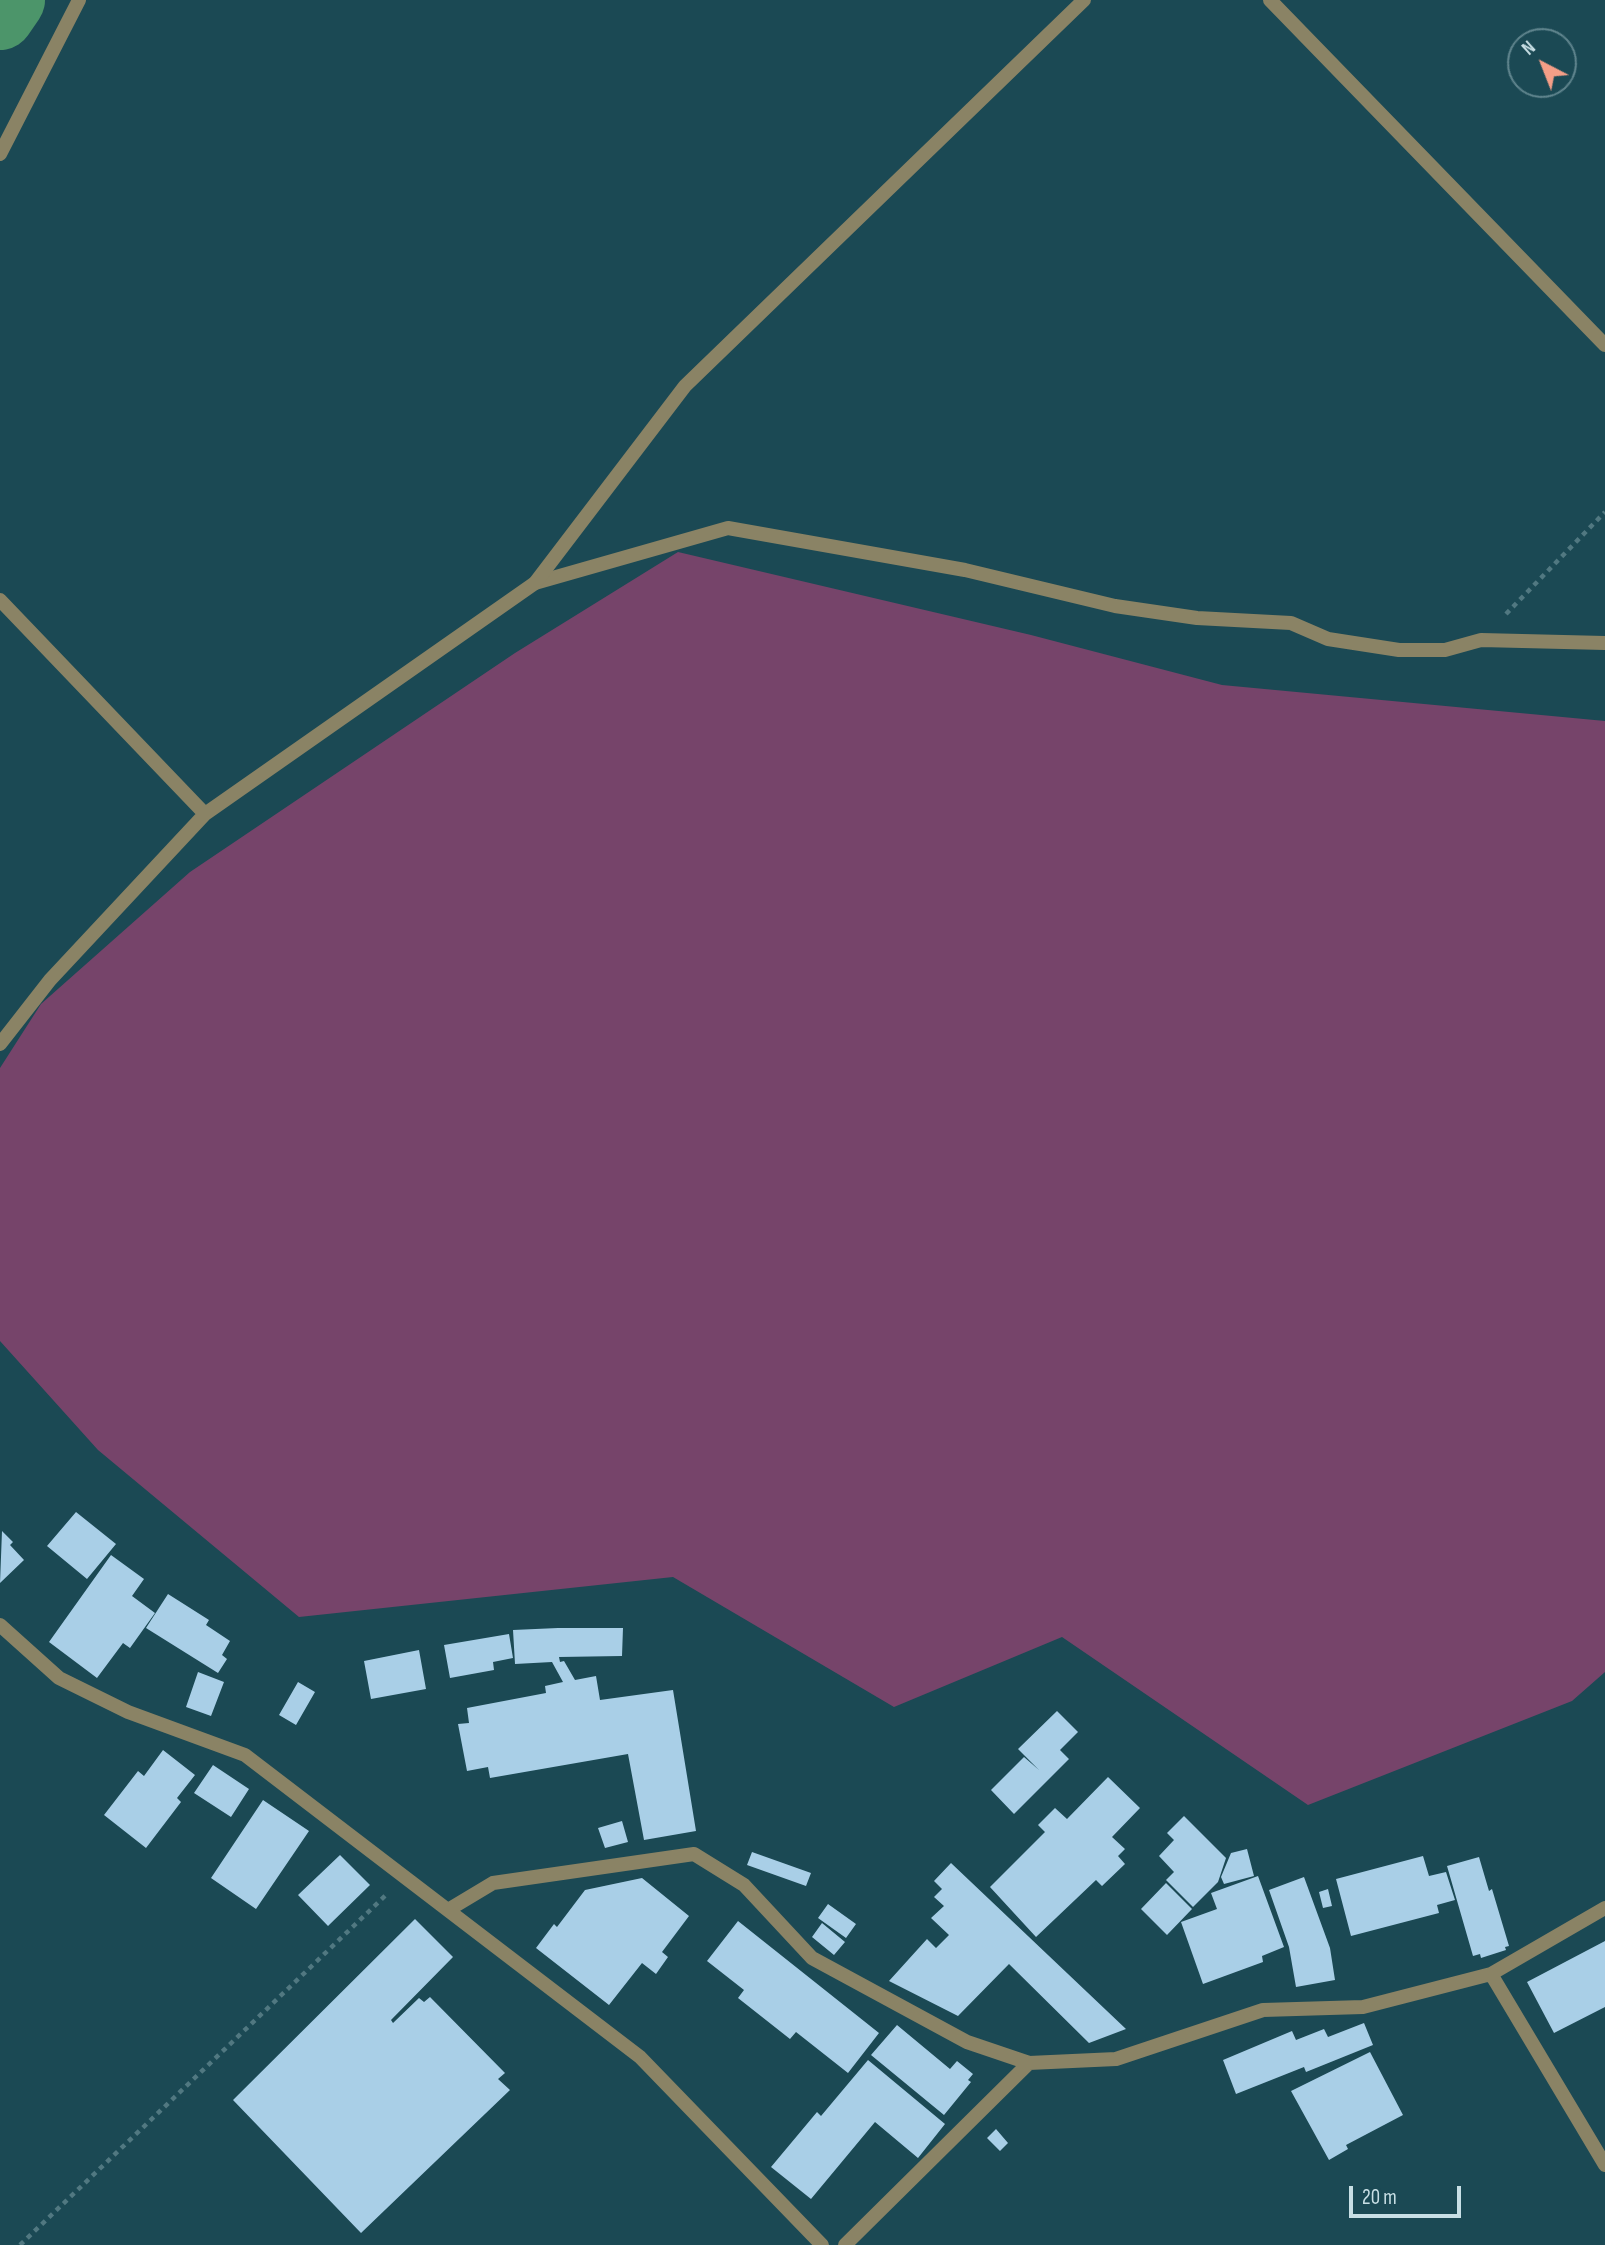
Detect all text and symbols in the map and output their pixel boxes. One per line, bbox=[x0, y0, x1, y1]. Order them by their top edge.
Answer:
north arrow bbox=[1507, 28, 1577, 98]
text: N bbox=[1517, 37, 1540, 60]
scale bar bbox=[1353, 2172, 1465, 2216]
text: 20 m bbox=[1362, 2185, 1397, 2210]

